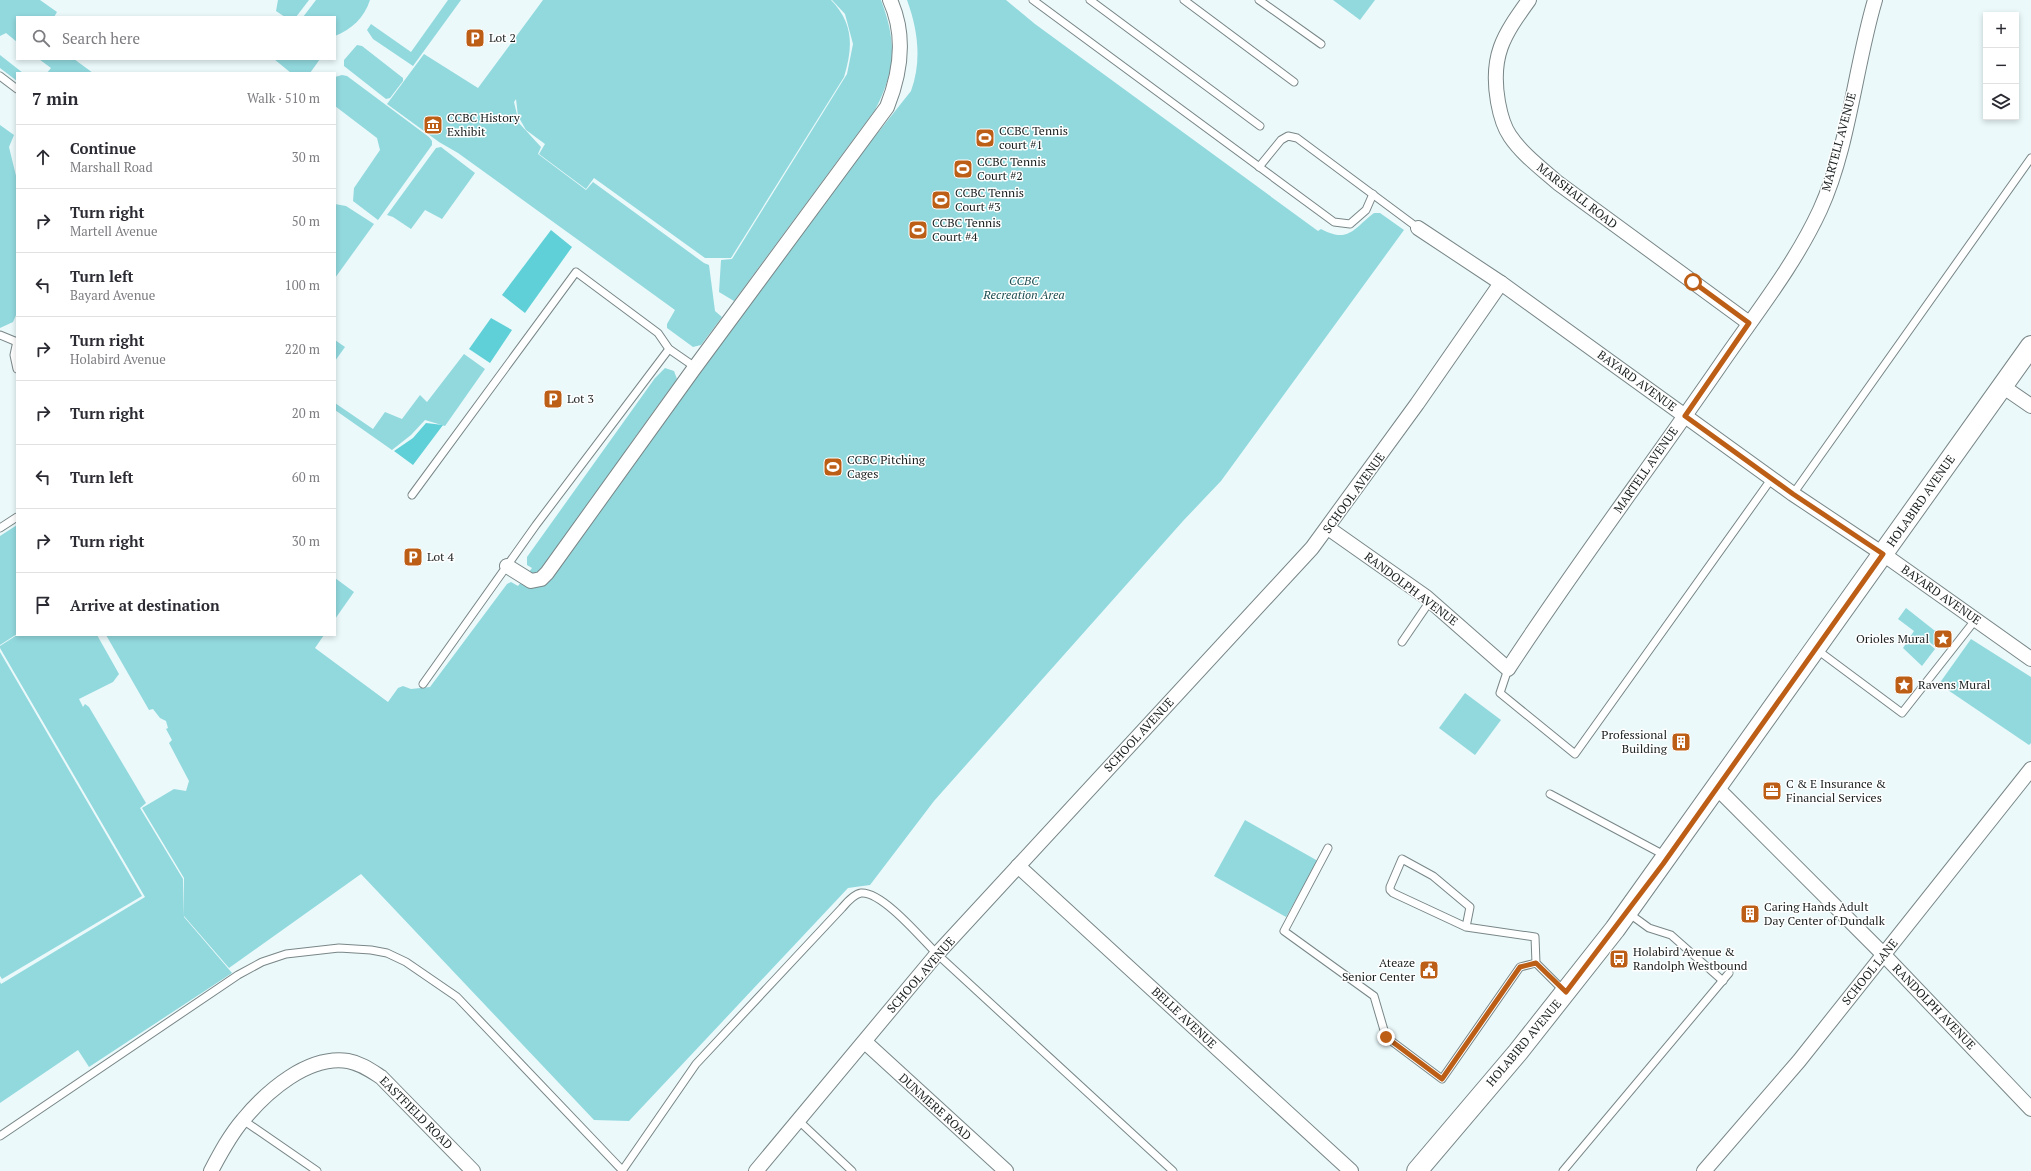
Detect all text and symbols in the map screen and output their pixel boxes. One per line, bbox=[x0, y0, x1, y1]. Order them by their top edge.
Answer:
map controls bbox=[1983, 12, 2019, 120]
button: + bbox=[1983, 12, 2019, 48]
search box bbox=[16, 16, 336, 60]
icon: search bbox=[30, 27, 52, 49]
parking icon: Lot 2 bbox=[464, 27, 486, 49]
text: Search here bbox=[62, 28, 140, 48]
place label: Lot 2 bbox=[489, 30, 516, 45]
button: − bbox=[1983, 48, 2019, 84]
button: layers bbox=[1983, 84, 2019, 120]
text: 7 min bbox=[32, 87, 79, 110]
text: Walk · 510 m bbox=[247, 89, 320, 107]
street label: MARTELL AVENUE bbox=[1818, 91, 1859, 193]
place label: CCBC History Exhibit bbox=[447, 110, 521, 139]
museum icon: CCBC History Exhibit bbox=[422, 114, 444, 136]
place label: CCBC Tennis court #1 bbox=[999, 123, 1068, 152]
sports icon: CCBC Tennis court #1 bbox=[974, 127, 996, 149]
text: Continue bbox=[70, 138, 136, 158]
icon: ahead bbox=[32, 146, 54, 168]
text: 30 m bbox=[292, 148, 320, 166]
place label: CCBC Tennis Court #2 bbox=[977, 154, 1046, 183]
text: Marshall Road bbox=[70, 158, 153, 176]
sports icon: CCBC Tennis Court #2 bbox=[952, 158, 974, 180]
street label: MARSHALL ROAD bbox=[1534, 160, 1621, 232]
place label: CCBC Tennis Court #3 bbox=[955, 185, 1024, 214]
sports icon: CCBC Tennis Court #3 bbox=[930, 189, 952, 211]
text: Turn right bbox=[70, 202, 145, 222]
icon: right bbox=[32, 210, 54, 232]
text: 50 m bbox=[292, 212, 320, 230]
place label: CCBC Tennis Court #4 bbox=[932, 215, 1001, 244]
sports icon: CCBC Tennis Court #4 bbox=[907, 219, 929, 241]
text: Martell Avenue bbox=[70, 222, 158, 240]
text: Turn left bbox=[70, 266, 134, 286]
park label: CCBC Recreation Area bbox=[982, 273, 1065, 302]
route start bbox=[1684, 273, 1702, 291]
icon: left bbox=[32, 274, 54, 296]
text: 100 m bbox=[285, 276, 320, 294]
text: Bayard Avenue bbox=[70, 286, 155, 304]
text: Turn right bbox=[70, 330, 145, 350]
icon: right bbox=[32, 338, 54, 360]
text: 220 m bbox=[285, 340, 320, 358]
street label: BAYARD AVENUE bbox=[1595, 347, 1680, 414]
text: Holabird Avenue bbox=[70, 350, 166, 368]
parking icon: Lot 3 bbox=[542, 388, 564, 410]
place label: Lot 3 bbox=[567, 391, 594, 406]
icon: right bbox=[32, 402, 54, 424]
text: Turn right bbox=[70, 403, 145, 423]
text: 20 m bbox=[292, 404, 320, 422]
street label: MARTELL AVENUE bbox=[1610, 424, 1681, 516]
street label: SCHOOL AVENUE bbox=[1319, 449, 1388, 536]
place label: CCBC Pitching Cages bbox=[847, 452, 926, 481]
street label: HOLABIRD AVENUE bbox=[1883, 452, 1958, 550]
sports icon: CCBC Pitching Cages bbox=[822, 456, 844, 478]
icon: left bbox=[32, 466, 54, 488]
text: Turn left bbox=[70, 467, 134, 487]
text: 60 m bbox=[292, 468, 320, 486]
icon: right bbox=[32, 530, 54, 552]
text: Turn right bbox=[70, 531, 145, 551]
text: 30 m bbox=[292, 532, 320, 550]
parking icon: Lot 4 bbox=[402, 546, 424, 568]
place label: Lot 4 bbox=[427, 549, 454, 564]
street label: RANDOLPH AVENUE bbox=[1362, 549, 1461, 629]
street label: BAYARD AVENUE bbox=[1898, 561, 1984, 628]
icon: arrive bbox=[32, 594, 54, 616]
text: Arrive at destination bbox=[70, 595, 220, 615]
place icon: Orioles Mural bbox=[1932, 628, 1954, 650]
place label: Orioles Mural bbox=[1856, 631, 1929, 646]
place icon: Ravens Mural bbox=[1893, 674, 1915, 696]
place label: Ravens Mural bbox=[1918, 677, 1991, 692]
street label: SCHOOL AVENUE bbox=[1100, 694, 1177, 775]
place label: Professional Building bbox=[1601, 727, 1668, 756]
building icon: Professional Building bbox=[1670, 731, 1692, 753]
place label: C & E Insurance & Financial Services bbox=[1786, 776, 1886, 805]
office icon: C & E Insurance & Financial Services bbox=[1761, 780, 1783, 802]
place label: Caring Hands Adult Day Center of Dundalk bbox=[1764, 899, 1886, 928]
building icon: Caring Hands Adult Day Center of Dundalk bbox=[1739, 903, 1761, 925]
street label: SCHOOL AVENUE bbox=[883, 934, 958, 1016]
street label: SCHOOL LANE bbox=[1838, 936, 1901, 1008]
place label: Holabird Avenue & Randolph Westbound bbox=[1633, 944, 1748, 973]
bus stop icon: Holabird Avenue & Randolph Westbound bbox=[1608, 948, 1630, 970]
place label: Ateaze Senior Center bbox=[1342, 955, 1415, 984]
public building icon: Ateaze Senior Center bbox=[1418, 959, 1440, 981]
street label: RANDOLPH AVENUE bbox=[1890, 961, 1979, 1053]
street label: BELLE AVENUE bbox=[1149, 984, 1220, 1051]
street label: HOLABIRD AVENUE bbox=[1483, 996, 1564, 1089]
route end bbox=[1377, 1028, 1395, 1046]
street label: DUNMERE ROAD bbox=[896, 1070, 975, 1143]
street label: EASTFIELD ROAD bbox=[377, 1073, 456, 1152]

